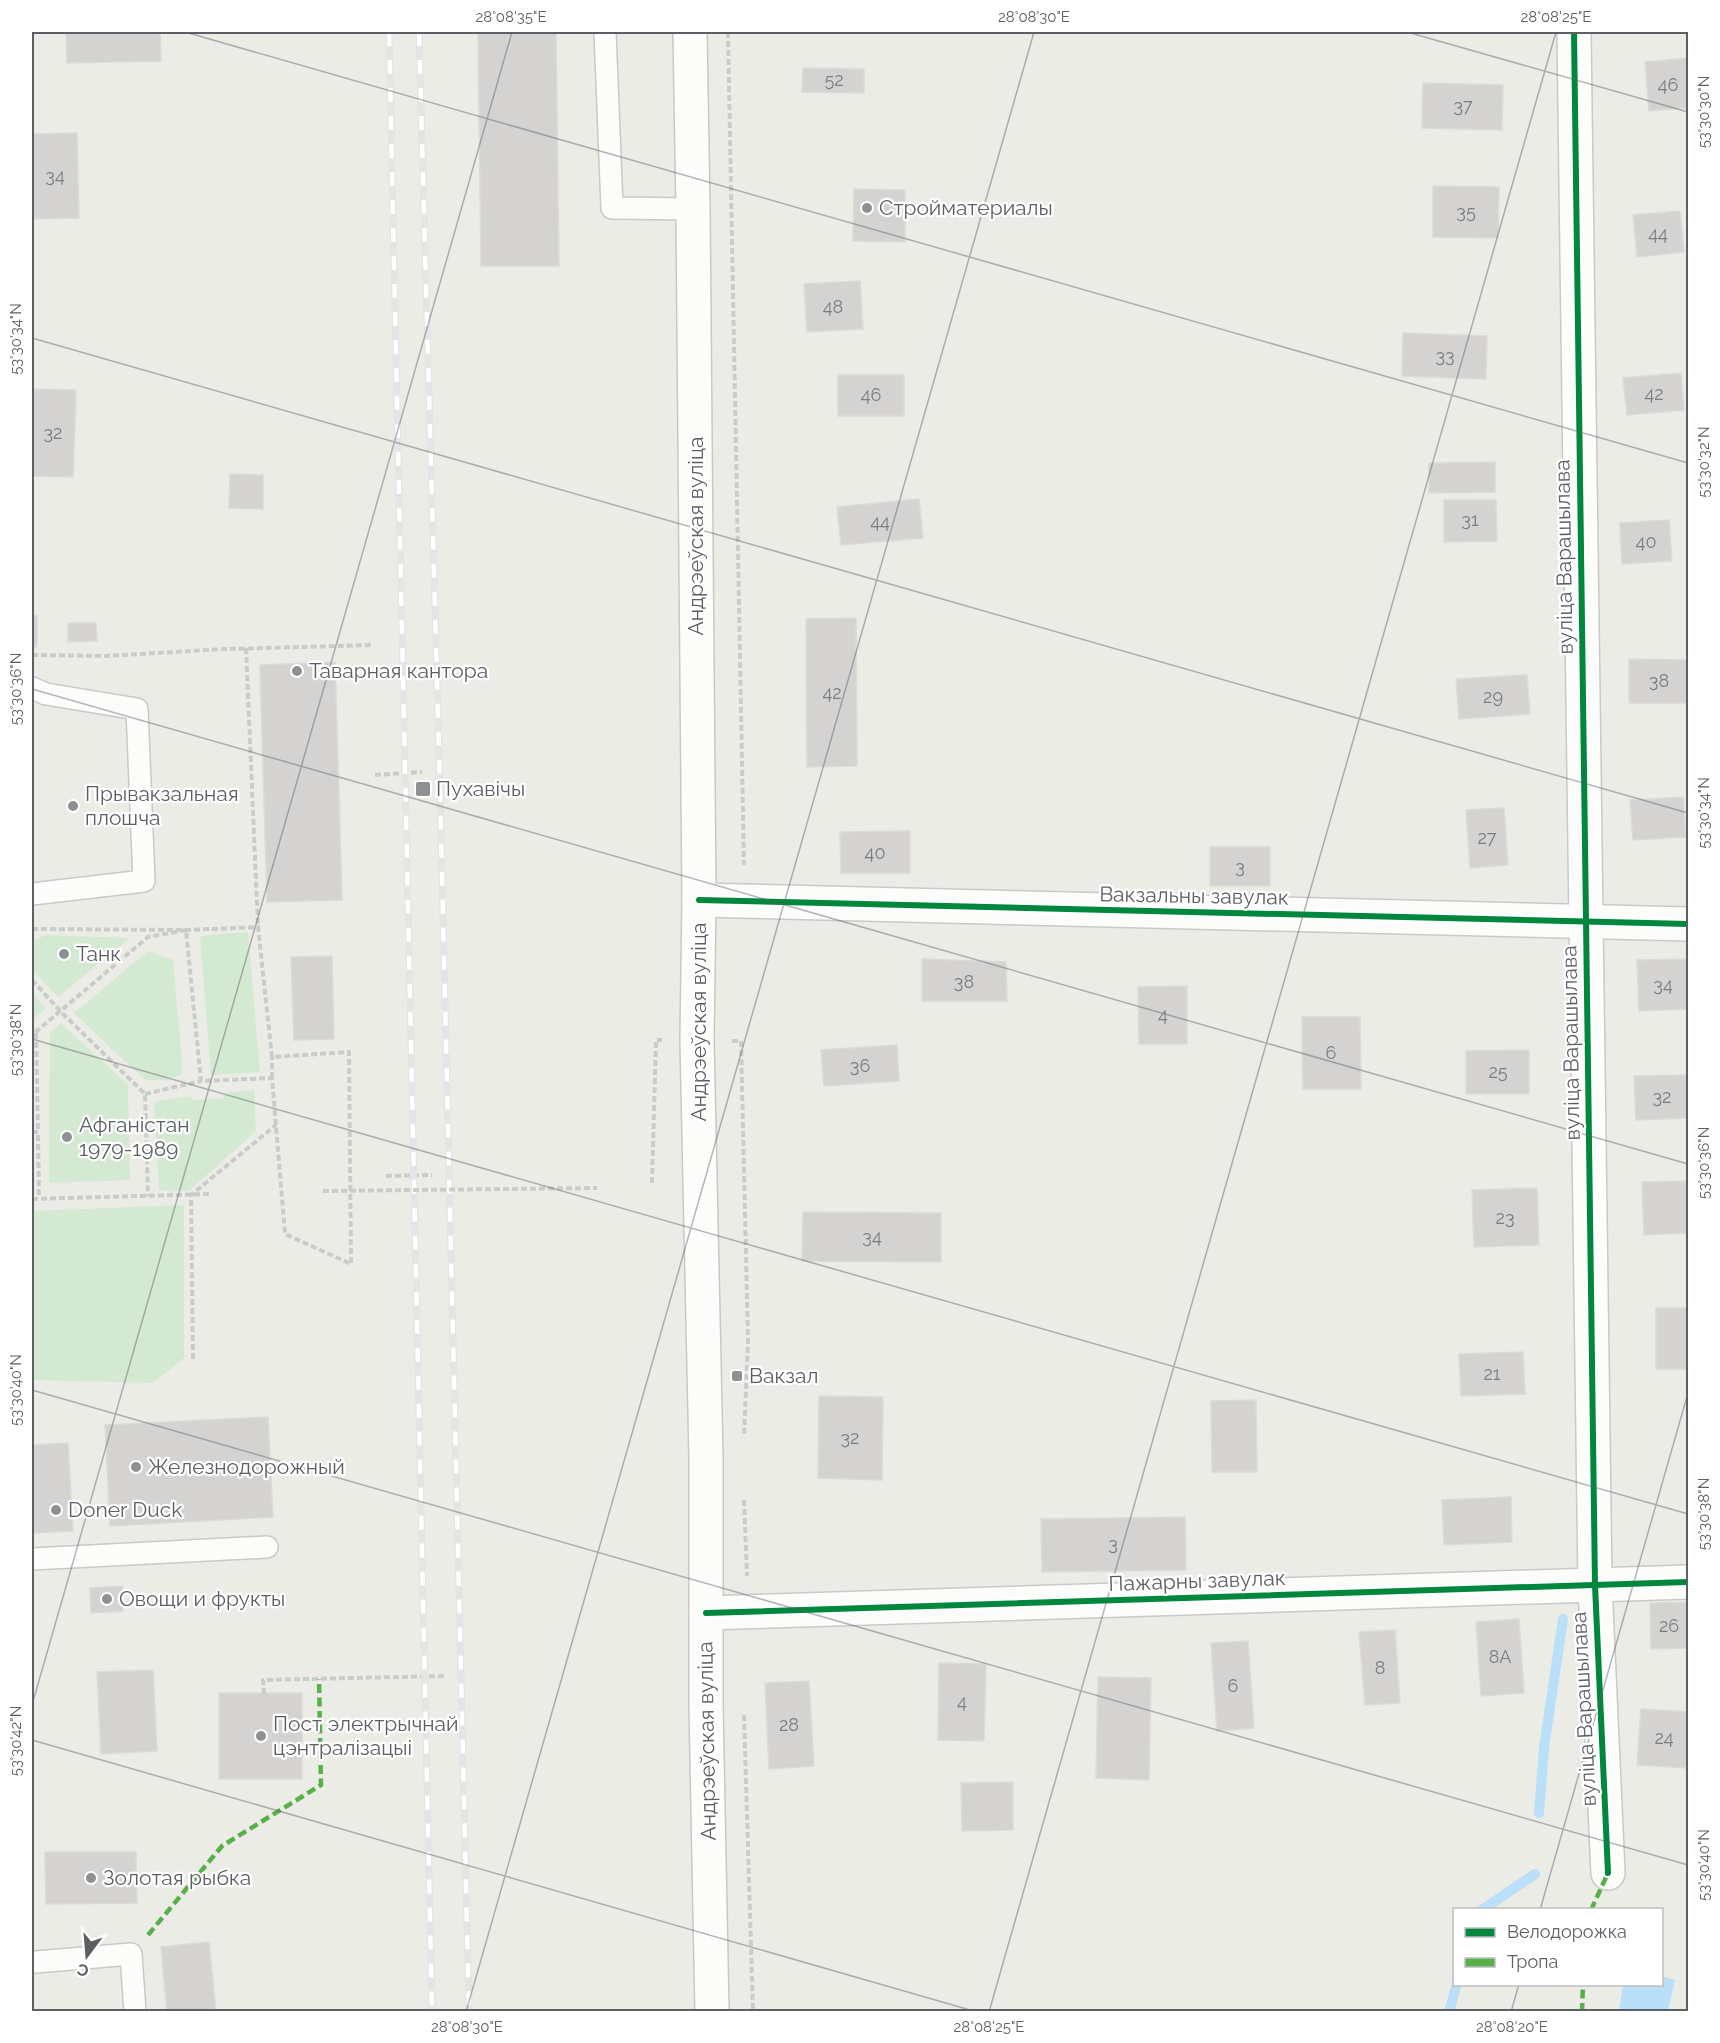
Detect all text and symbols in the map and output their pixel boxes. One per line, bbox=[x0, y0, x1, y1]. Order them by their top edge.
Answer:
text: 28°08'35"E bbox=[475, 8, 547, 26]
text: 28°08'30"E bbox=[998, 8, 1070, 26]
text: 28°08'25"E bbox=[1521, 8, 1591, 26]
house number: 52 bbox=[824, 69, 844, 90]
house number: 46 bbox=[1658, 74, 1678, 95]
text: 53°30'30"N bbox=[1695, 76, 1713, 148]
house number: 37 bbox=[1453, 95, 1473, 116]
house number: 34 bbox=[45, 165, 65, 186]
place label: Стройматериалы bbox=[879, 195, 1053, 220]
marker: Стройматериалы bbox=[860, 201, 874, 215]
house number: 35 bbox=[1456, 201, 1476, 222]
house number: 44 bbox=[1648, 223, 1668, 244]
house number: 48 bbox=[823, 296, 843, 317]
text: 53°30'34"N bbox=[7, 303, 25, 375]
house number: 33 bbox=[1435, 345, 1455, 366]
house number: 42 bbox=[1644, 383, 1664, 404]
house number: 46 bbox=[861, 384, 881, 405]
house number: 32 bbox=[44, 422, 63, 443]
text: 53°30'32"N bbox=[1695, 426, 1713, 498]
street label: Андрэеўская вуліца bbox=[683, 436, 708, 636]
street label: вуліца Варашылава bbox=[1549, 459, 1578, 655]
house number: 31 bbox=[1461, 509, 1479, 530]
house number: 44 bbox=[870, 511, 890, 532]
house number: 40 bbox=[1636, 531, 1656, 552]
text: 53°30'36"N bbox=[7, 653, 25, 725]
place label: Таварная кантора bbox=[309, 658, 488, 683]
marker: Таварная кантора bbox=[290, 664, 304, 678]
house number: 38 bbox=[1649, 670, 1669, 691]
house number: 42 bbox=[822, 682, 842, 703]
house number: 29 bbox=[1483, 686, 1503, 707]
place label: Пухавічы bbox=[436, 776, 525, 801]
text: 53°30'34"N bbox=[1695, 777, 1713, 849]
marker: Пухавічы bbox=[414, 780, 432, 798]
place label: Прывакзальная плошча bbox=[85, 781, 239, 830]
marker: Прывакзальная плошча bbox=[66, 799, 80, 813]
house number: 27 bbox=[1477, 827, 1497, 848]
house number: 40 bbox=[865, 842, 885, 863]
house number: 3 bbox=[1235, 856, 1245, 877]
street label: Вакзальны завулак bbox=[1099, 881, 1289, 910]
street label: Андрэеўская вуліца bbox=[686, 922, 711, 1122]
place label: Танк bbox=[76, 941, 121, 966]
street label: вуліца Варашылава bbox=[1556, 945, 1585, 1141]
marker: Танк bbox=[57, 947, 71, 961]
house number: 38 bbox=[954, 971, 974, 992]
house number: 34 bbox=[1653, 974, 1673, 995]
text: 53°30'38"N bbox=[7, 1004, 25, 1076]
house number: 4 bbox=[1158, 1004, 1168, 1025]
house number: 6 bbox=[1326, 1042, 1337, 1063]
house number: 36 bbox=[850, 1055, 870, 1076]
house number: 25 bbox=[1488, 1061, 1508, 1082]
house number: 32 bbox=[1653, 1086, 1672, 1107]
place label: Афганістан 1979-1989 bbox=[79, 1112, 189, 1161]
text: 53°30'36"N bbox=[1695, 1127, 1713, 1199]
marker: Афганістан 1979-1989 bbox=[60, 1130, 74, 1144]
house number: 23 bbox=[1496, 1207, 1515, 1228]
house number: 34 bbox=[862, 1226, 882, 1247]
text: 53°30'40"N bbox=[7, 1354, 25, 1426]
place label: Вакзал bbox=[749, 1363, 818, 1388]
house number: 21 bbox=[1483, 1363, 1501, 1384]
marker: Вакзал bbox=[730, 1369, 744, 1383]
house number: 32 bbox=[841, 1427, 860, 1448]
place label: Железнодорожный bbox=[148, 1454, 345, 1479]
marker: Железнодорожный bbox=[129, 1460, 143, 1474]
text: 53°30'38"N bbox=[1695, 1478, 1713, 1550]
place label: Doner Duck bbox=[68, 1497, 182, 1522]
marker: Doner Duck bbox=[49, 1503, 63, 1517]
house number: 3 bbox=[1108, 1533, 1118, 1554]
street label: Пажарны завулак bbox=[1108, 1565, 1286, 1596]
place label: Овощи и фрукты bbox=[119, 1586, 285, 1611]
marker: Овощи и фрукты bbox=[100, 1592, 114, 1606]
street label: вуліца Варашылава bbox=[1566, 1611, 1601, 1807]
house number: 26 bbox=[1659, 1615, 1679, 1636]
street label: Андрэеўская вуліца bbox=[692, 1641, 721, 1841]
house number: 8А bbox=[1489, 1646, 1511, 1667]
house number: 8 bbox=[1375, 1657, 1385, 1678]
house number: 6 bbox=[1228, 1675, 1239, 1696]
house number: 4 bbox=[957, 1691, 967, 1712]
text: 53°30'42"N bbox=[7, 1706, 25, 1776]
place label: Пост электрычнай цэнтралізацыі bbox=[273, 1711, 459, 1760]
house number: 28 bbox=[779, 1714, 799, 1735]
house number: 24 bbox=[1654, 1727, 1674, 1748]
marker: Пост электрычнай цэнтралізацыі bbox=[254, 1729, 268, 1743]
text: 53°30'40"N bbox=[1695, 1829, 1713, 1901]
place label: Золотая рыбка bbox=[103, 1865, 251, 1890]
marker: Золотая рыбка bbox=[84, 1871, 98, 1885]
legend bbox=[1453, 1908, 1663, 1986]
text: Велодорожка bbox=[1507, 1921, 1627, 1942]
north arrow bbox=[57, 1926, 117, 1986]
text: Тропа bbox=[1507, 1951, 1558, 1972]
text: С bbox=[75, 1959, 91, 1981]
text: 28°08'30"E bbox=[431, 2018, 503, 2036]
text: 28°08'25"E bbox=[954, 2018, 1024, 2036]
text: 28°08'20"E bbox=[1476, 2018, 1548, 2036]

